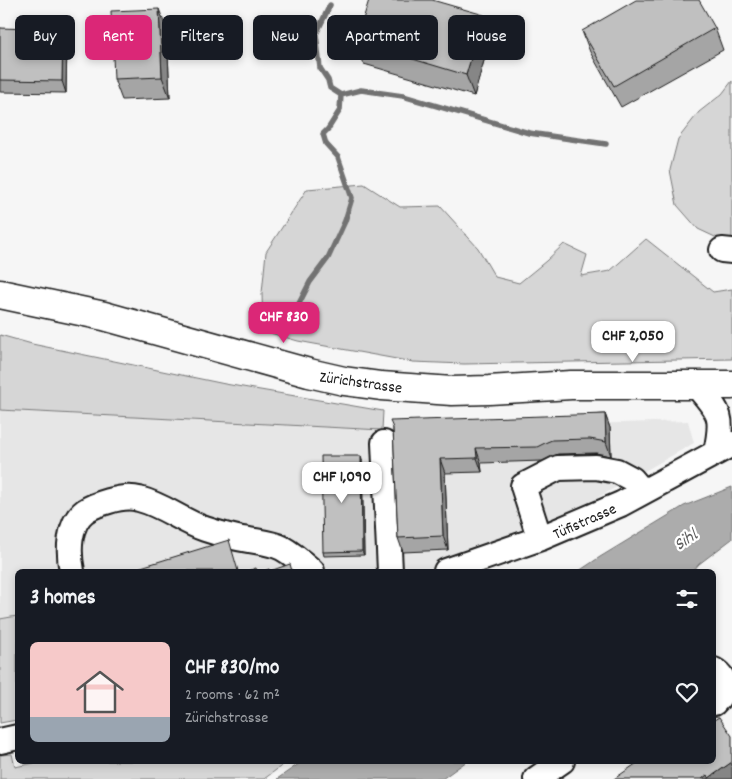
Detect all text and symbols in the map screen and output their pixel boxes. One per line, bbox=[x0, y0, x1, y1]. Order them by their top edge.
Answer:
chip: Buy bbox=[15, 15, 75, 60]
chip: Rent bbox=[85, 15, 152, 60]
chip: Filters bbox=[162, 15, 243, 60]
chip: New bbox=[253, 15, 317, 60]
chip: Apartment bbox=[327, 15, 438, 60]
chip: House bbox=[448, 15, 525, 60]
pin: CHF 830 bbox=[238, 302, 330, 344]
text: CHF 830 bbox=[259, 306, 309, 329]
pin: CHF 2,050 bbox=[576, 320, 690, 363]
text: CHF 2,050 bbox=[602, 325, 664, 348]
street label: Zürichstrasse bbox=[318, 366, 403, 401]
pin: CHF 1,090 bbox=[285, 462, 399, 504]
text: CHF 1,090 bbox=[313, 466, 371, 489]
street label: Tüfistrasse bbox=[550, 498, 620, 546]
water label: Sihl bbox=[670, 523, 705, 558]
text: 3 homes bbox=[30, 584, 96, 614]
icon: filters bbox=[673, 585, 701, 613]
text: CHF 830/mo bbox=[185, 654, 279, 684]
icon: home bbox=[70, 662, 130, 722]
icon: heart bbox=[673, 678, 701, 706]
text: 2 rooms · 62 m² bbox=[185, 684, 280, 707]
text: Zürichstrasse bbox=[185, 707, 268, 730]

